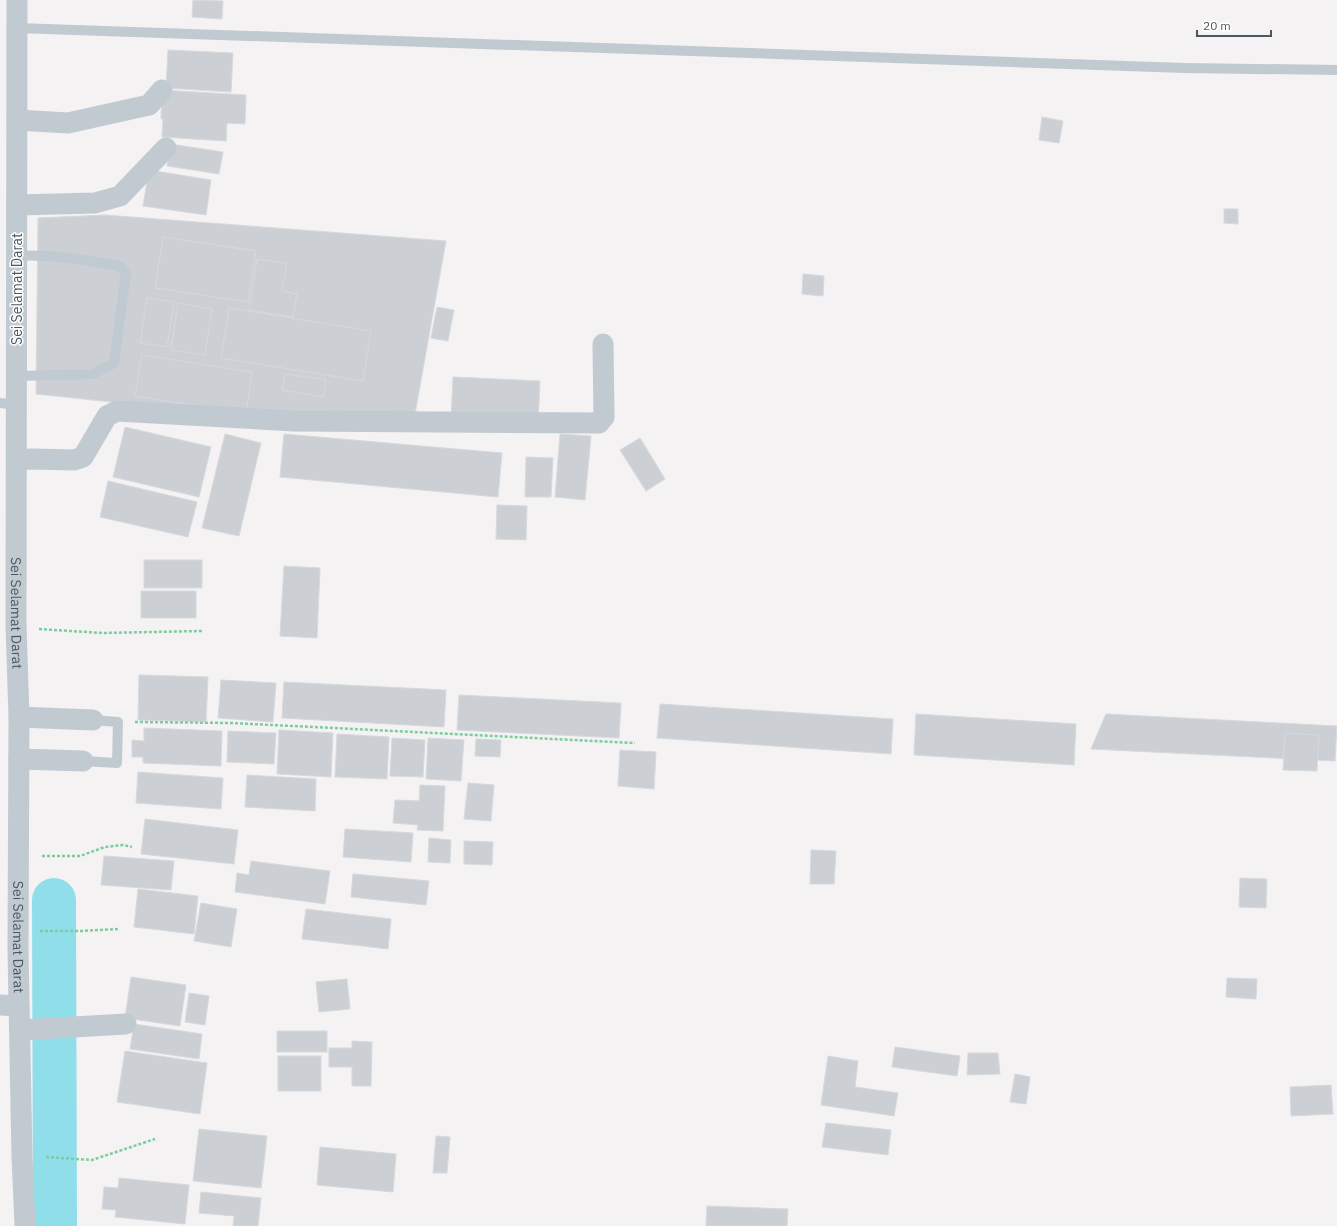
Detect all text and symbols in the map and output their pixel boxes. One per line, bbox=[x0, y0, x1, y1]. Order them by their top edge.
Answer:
scale bar bbox=[1197, 12, 1271, 38]
text: 20 m bbox=[1203, 18, 1231, 33]
street label: Sei Selamat Darat bbox=[8, 233, 26, 345]
street label: Sei Selamat Darat bbox=[7, 557, 26, 669]
street label: Sei Selamat Darat bbox=[9, 881, 28, 993]

